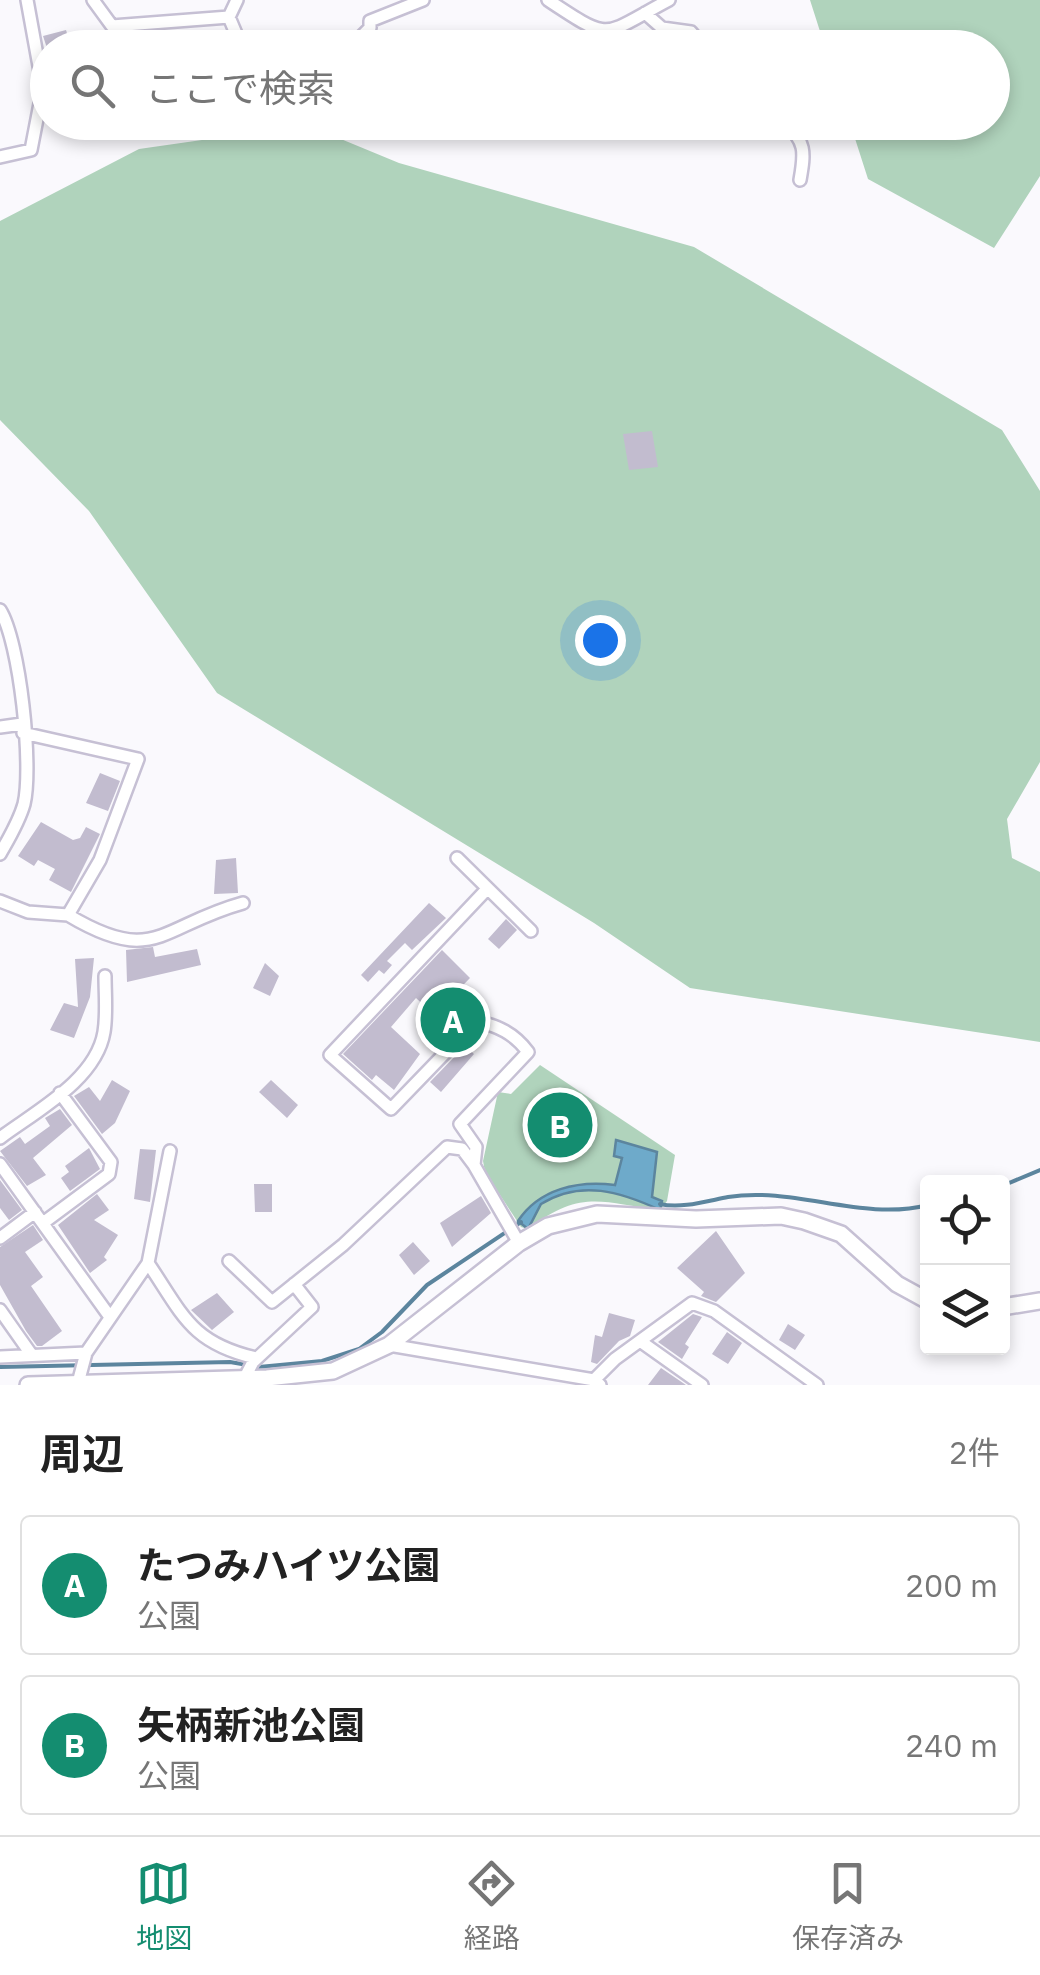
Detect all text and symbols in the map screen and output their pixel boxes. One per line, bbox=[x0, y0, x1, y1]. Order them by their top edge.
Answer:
search box bbox=[30, 30, 1010, 140]
icon: search bbox=[65, 58, 120, 113]
text: ここで検索 bbox=[145, 63, 335, 112]
your location bbox=[575, 615, 626, 666]
pin: A bbox=[420, 982, 486, 1058]
pin: B bbox=[528, 1088, 592, 1162]
map controls bbox=[920, 1175, 1010, 1355]
button: locate bbox=[920, 1175, 1010, 1265]
button: layers bbox=[920, 1265, 1010, 1355]
text: 周辺 bbox=[40, 1426, 124, 1481]
text: 2件 bbox=[949, 1431, 1000, 1473]
text: たつみハイツ公園 bbox=[137, 1540, 440, 1589]
text: A bbox=[64, 1564, 85, 1606]
text: 200 m bbox=[905, 1564, 998, 1606]
text: 公園 bbox=[137, 1594, 201, 1636]
text: 矢柄新池公園 bbox=[137, 1700, 365, 1749]
text: B bbox=[64, 1724, 85, 1766]
text: 240 m bbox=[905, 1724, 998, 1766]
text: 公園 bbox=[137, 1754, 201, 1796]
tab: 地図 bbox=[136, 1856, 192, 1956]
tab: 経路 bbox=[464, 1856, 520, 1956]
tab: 保存済み bbox=[792, 1856, 904, 1956]

